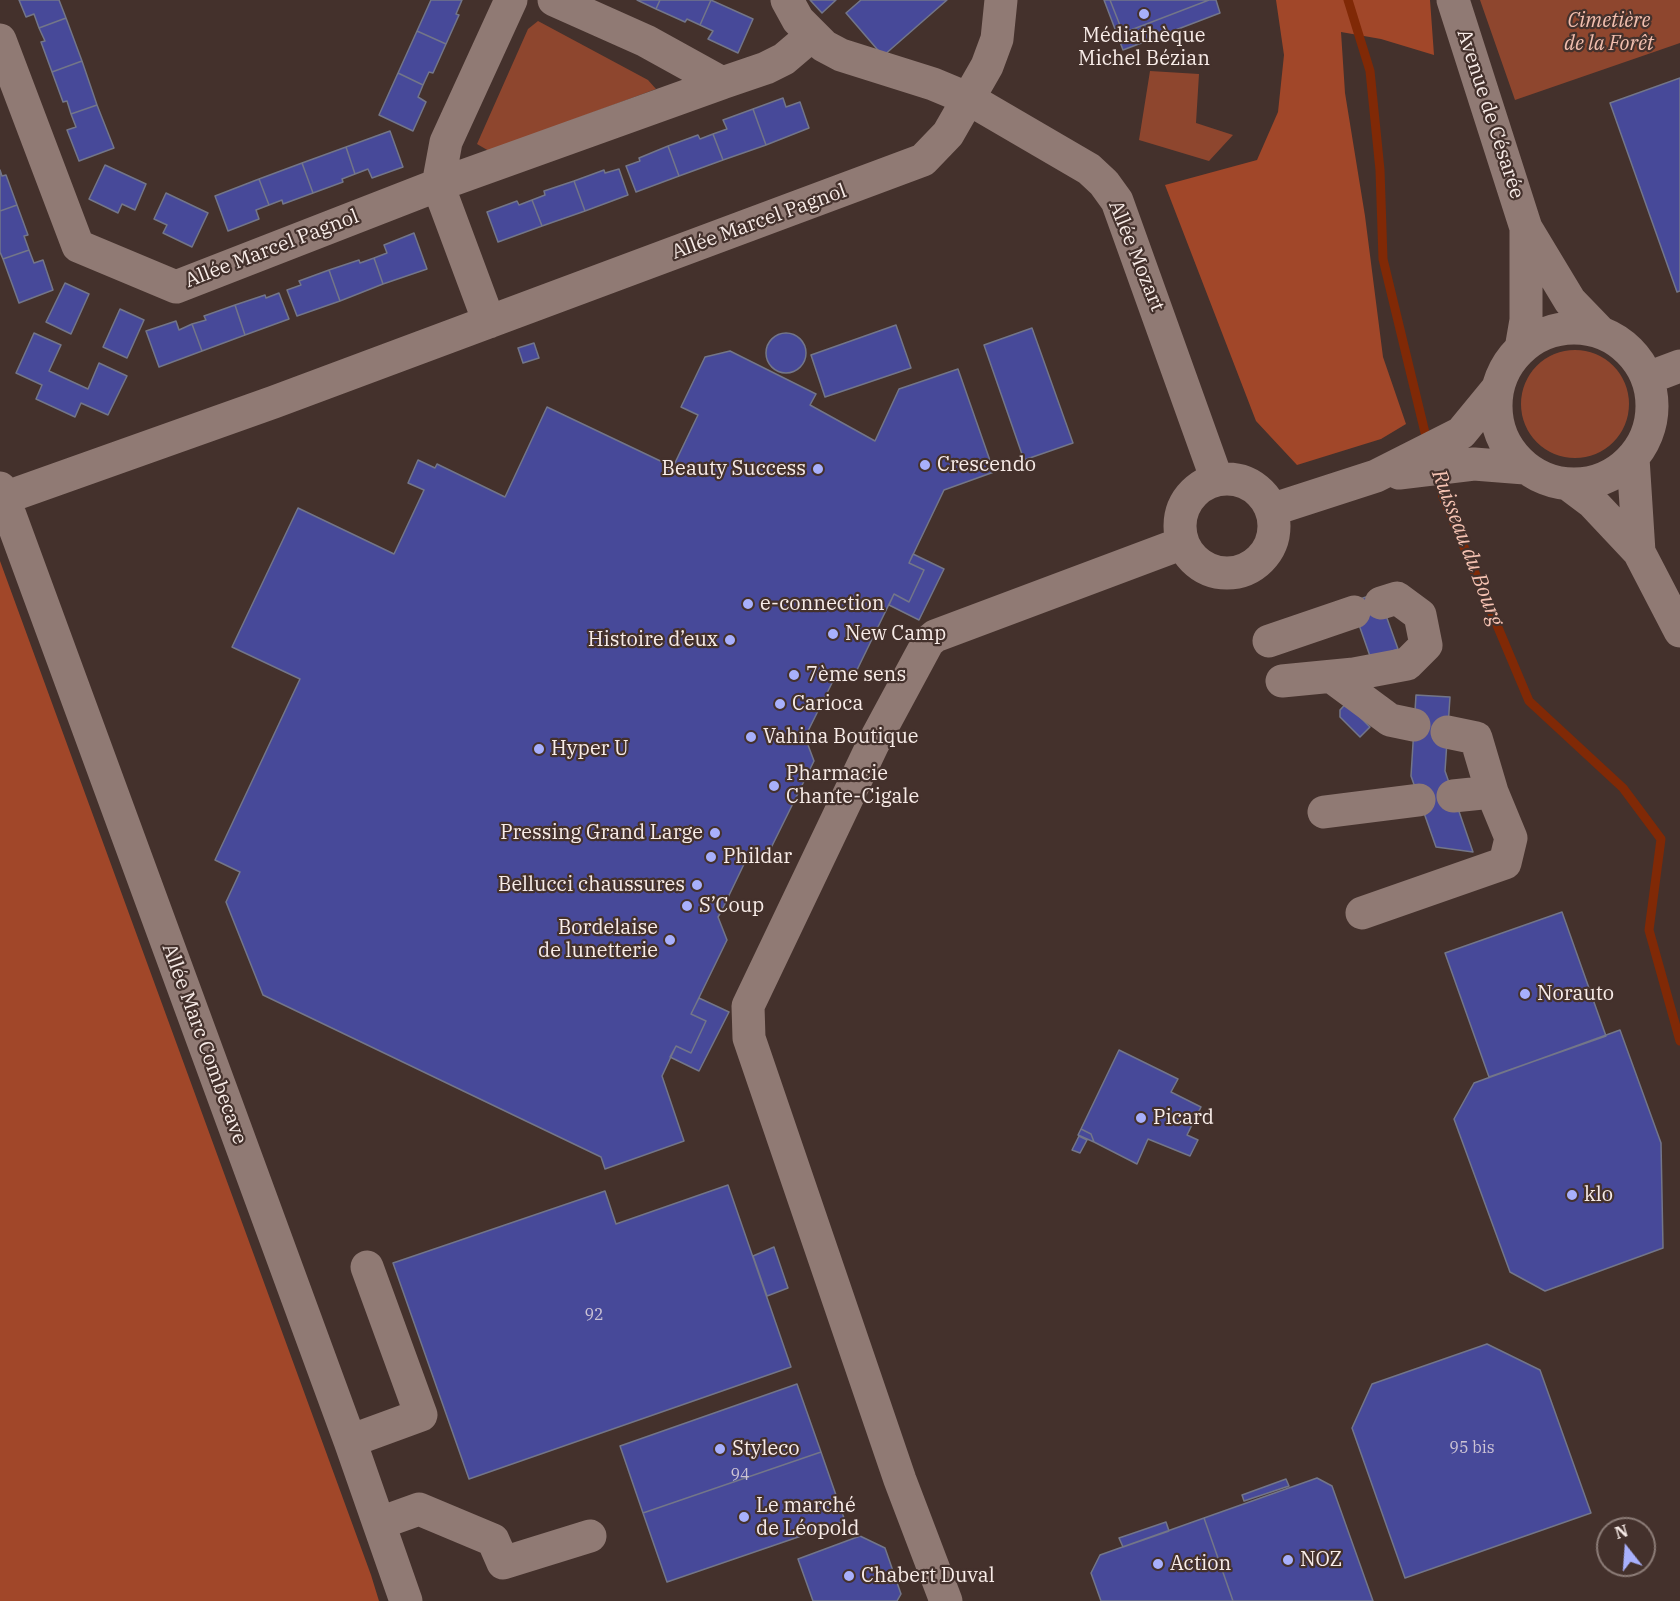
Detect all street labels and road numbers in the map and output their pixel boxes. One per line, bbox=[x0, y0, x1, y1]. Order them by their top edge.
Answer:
street label: Avenue de Césarée bbox=[1451, 26, 1529, 202]
street label: Allée Marcel Pagnol bbox=[668, 179, 850, 265]
street label: Allée Mozart bbox=[1103, 197, 1169, 315]
street label: Allée Marcel Pagnol bbox=[182, 205, 362, 293]
street label: Allée Marc Combecave bbox=[156, 940, 252, 1148]

